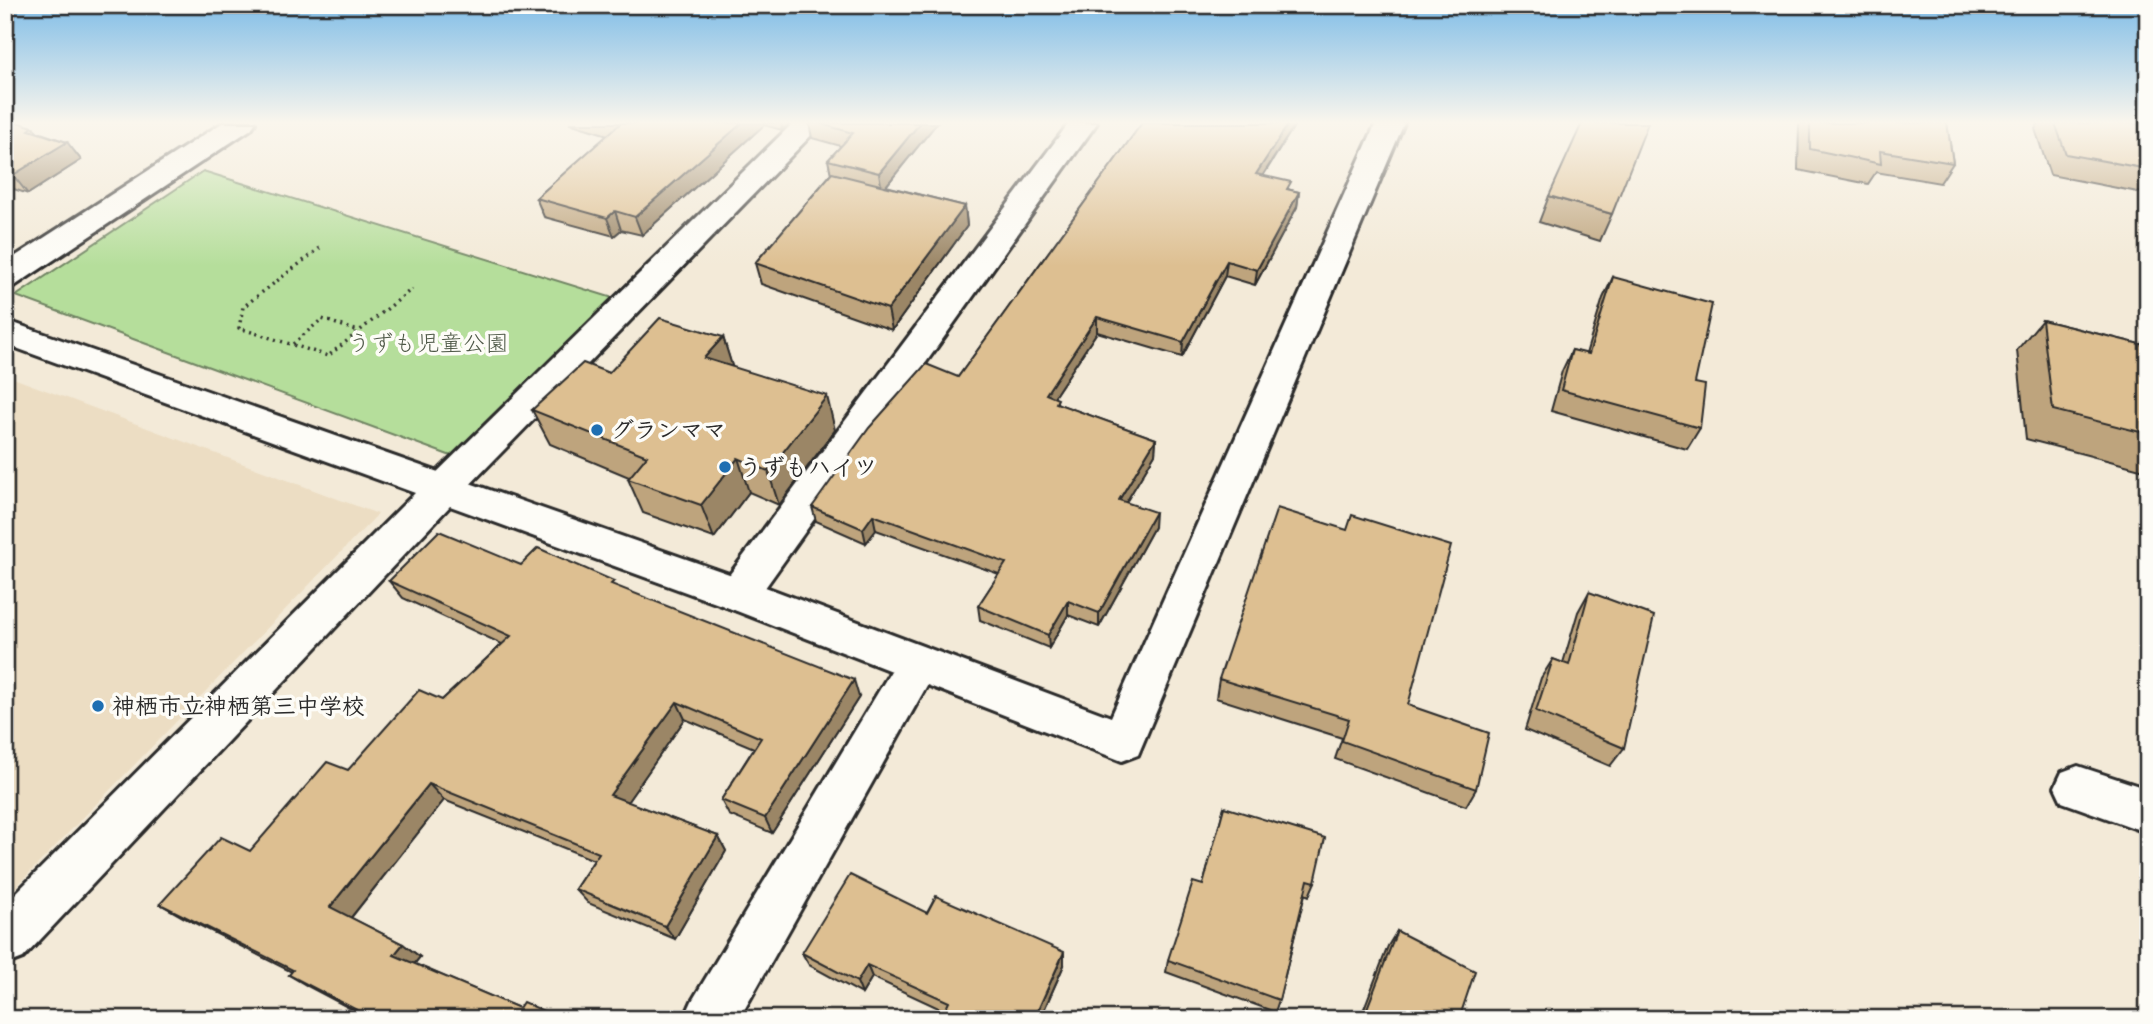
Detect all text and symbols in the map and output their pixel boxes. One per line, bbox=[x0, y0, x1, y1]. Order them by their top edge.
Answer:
park label: うずも児童公園 bbox=[348, 330, 509, 360]
place label: グランママ bbox=[611, 417, 726, 447]
marker: グランママ bbox=[589, 422, 605, 438]
place label: うずもハイツ bbox=[739, 454, 877, 484]
marker: うずもハイツ bbox=[717, 459, 733, 475]
place label: 神栖市立神栖第三中学校 bbox=[112, 693, 365, 723]
marker: 神栖市立神栖第三中学校 bbox=[90, 698, 106, 714]

